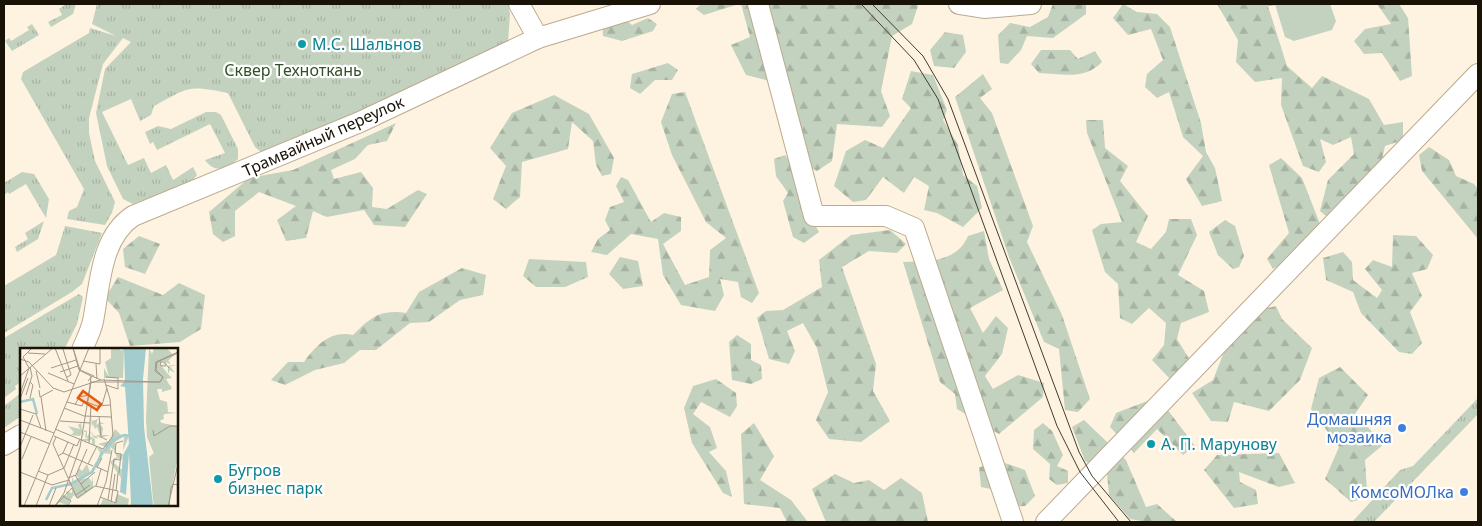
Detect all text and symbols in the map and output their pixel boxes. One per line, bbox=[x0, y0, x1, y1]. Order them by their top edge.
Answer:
place label: М.С. Шальнов bbox=[312, 33, 421, 55]
marker: М.С. Шальнов bbox=[296, 38, 308, 50]
park label: Сквер Техноткань bbox=[224, 59, 362, 81]
street label: Трамвайный переулок bbox=[239, 90, 408, 182]
inset map bbox=[20, 348, 178, 506]
place label: Домашняя мозаика bbox=[1307, 408, 1392, 448]
marker: Домашняя мозаика bbox=[1396, 422, 1408, 434]
place label: А. П. Марунову bbox=[1161, 433, 1278, 455]
marker: А. П. Марунову bbox=[1145, 438, 1157, 450]
place label: Бугров бизнес парк bbox=[228, 459, 323, 499]
marker: Бугров бизнес парк bbox=[212, 473, 224, 485]
place label: КомсоМОЛка bbox=[1351, 481, 1454, 503]
marker: КомсоМОЛка bbox=[1458, 486, 1470, 498]

